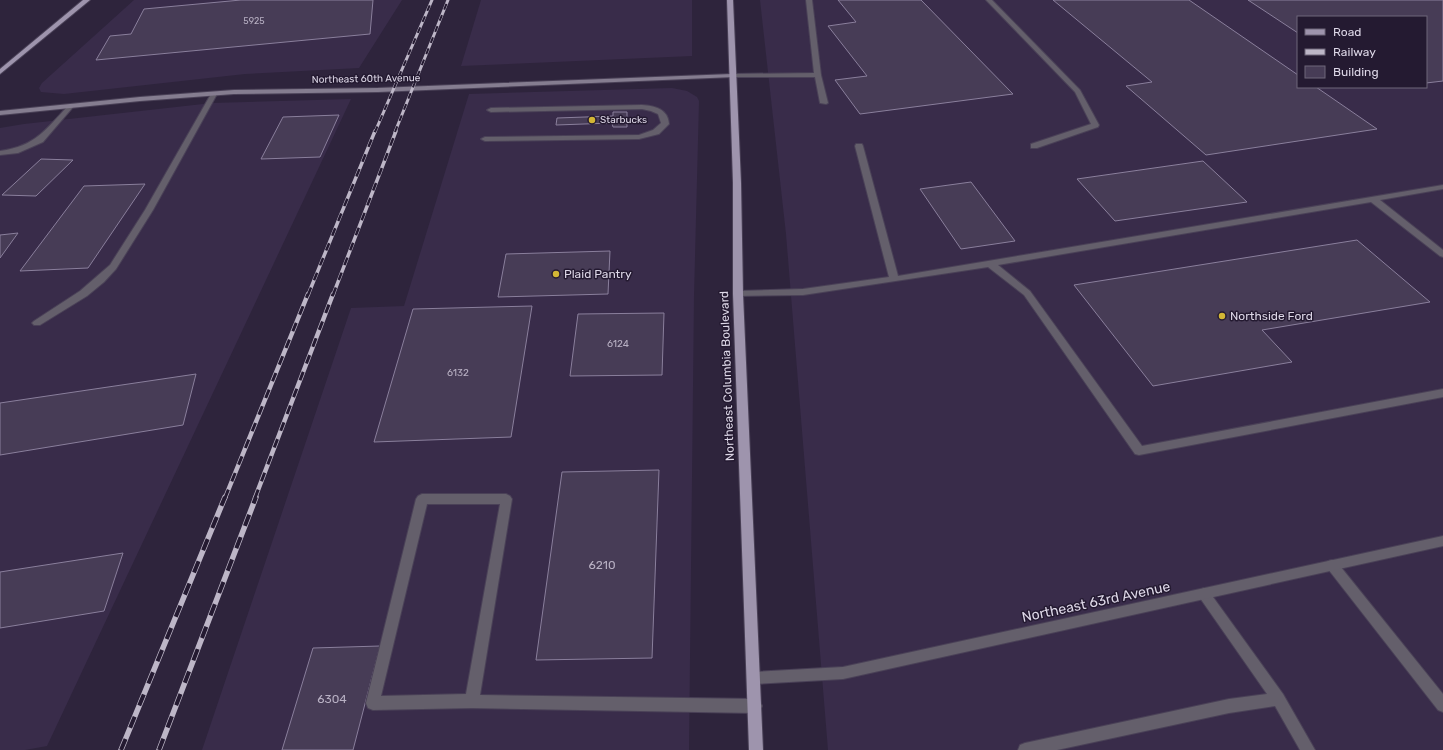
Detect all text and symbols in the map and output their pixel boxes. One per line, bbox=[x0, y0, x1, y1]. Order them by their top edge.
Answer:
house number: 5925 bbox=[243, 16, 265, 26]
legend bbox=[1297, 16, 1427, 88]
text: Road bbox=[1333, 25, 1361, 39]
text: Railway bbox=[1333, 45, 1376, 59]
text: Building bbox=[1333, 65, 1379, 79]
street label: Northeast 60th Avenue bbox=[312, 72, 421, 86]
place label: Starbucks bbox=[600, 114, 647, 126]
marker: Starbucks bbox=[587, 115, 597, 125]
place label: Plaid Pantry bbox=[564, 267, 632, 281]
marker: Plaid Pantry bbox=[551, 269, 561, 279]
street label: Northeast Columbia Boulevard bbox=[717, 291, 737, 461]
place label: Northside Ford bbox=[1230, 309, 1313, 323]
marker: Northside Ford bbox=[1217, 311, 1227, 321]
house number: 6124 bbox=[607, 338, 629, 350]
house number: 6132 bbox=[447, 367, 469, 379]
house number: 6210 bbox=[588, 558, 616, 572]
street label: Northeast 63rd Avenue bbox=[1020, 578, 1172, 626]
house number: 6304 bbox=[317, 692, 347, 706]

